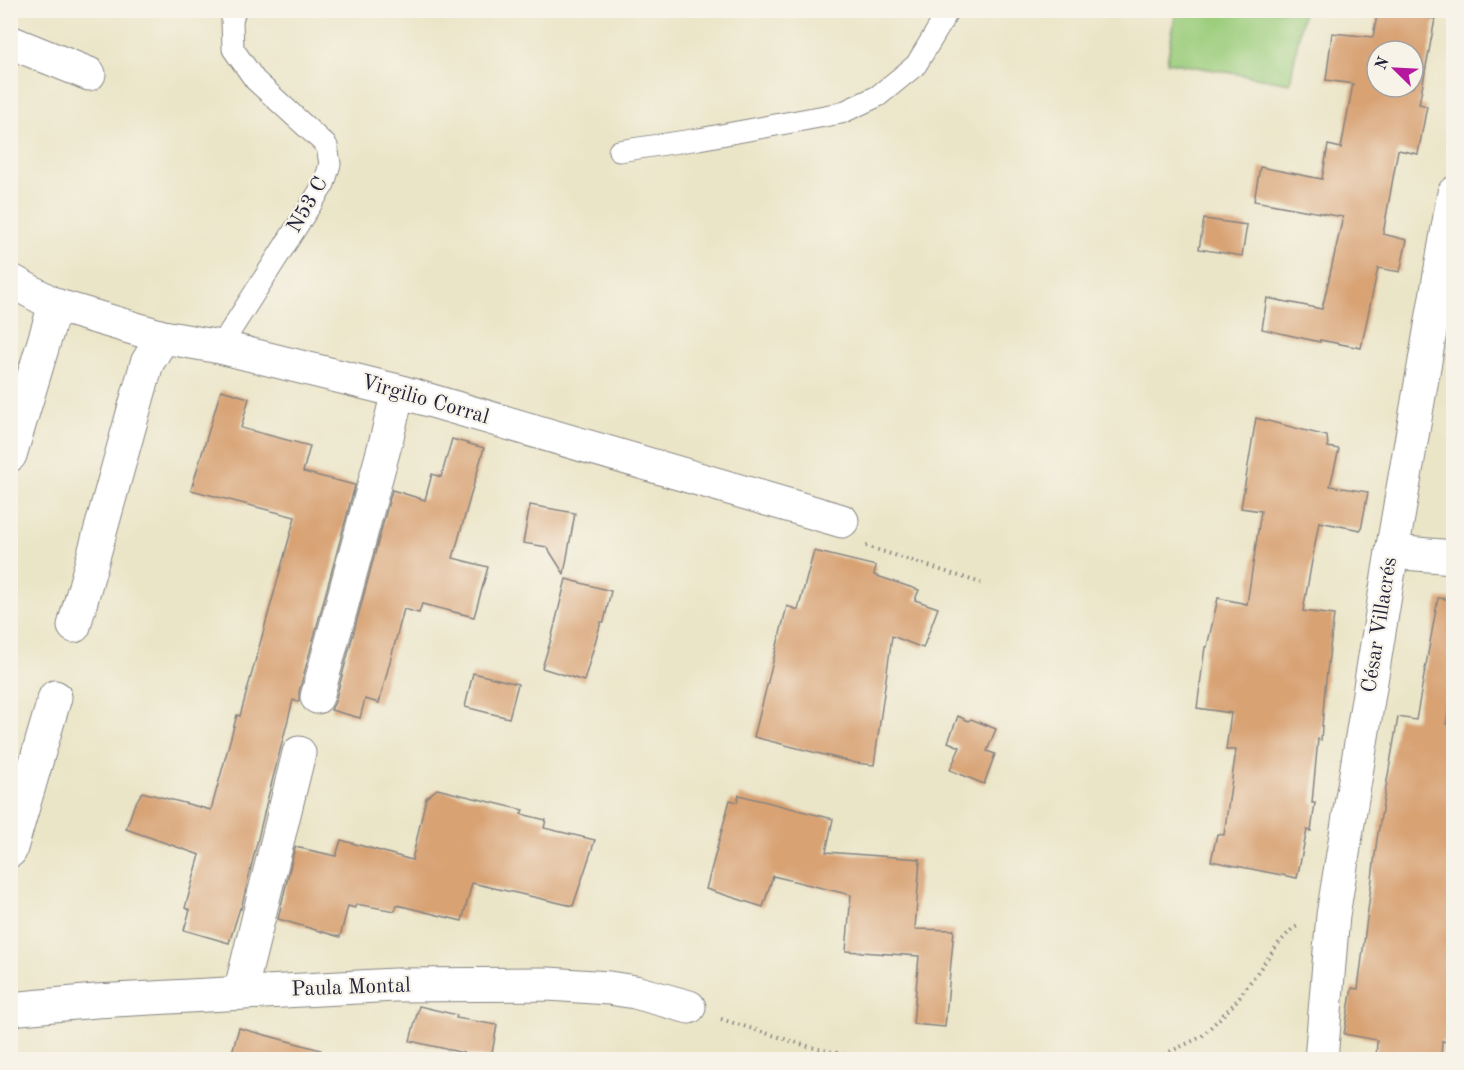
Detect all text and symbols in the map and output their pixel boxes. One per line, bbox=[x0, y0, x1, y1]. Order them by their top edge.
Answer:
north arrow bbox=[1365, 39, 1425, 99]
text: N bbox=[1373, 54, 1393, 73]
street label: N53 C bbox=[284, 174, 332, 236]
street label: Virgilio Corral bbox=[359, 372, 492, 428]
street label: César Villacrés bbox=[1359, 556, 1401, 694]
street label: Paula Montal bbox=[291, 975, 411, 1001]

